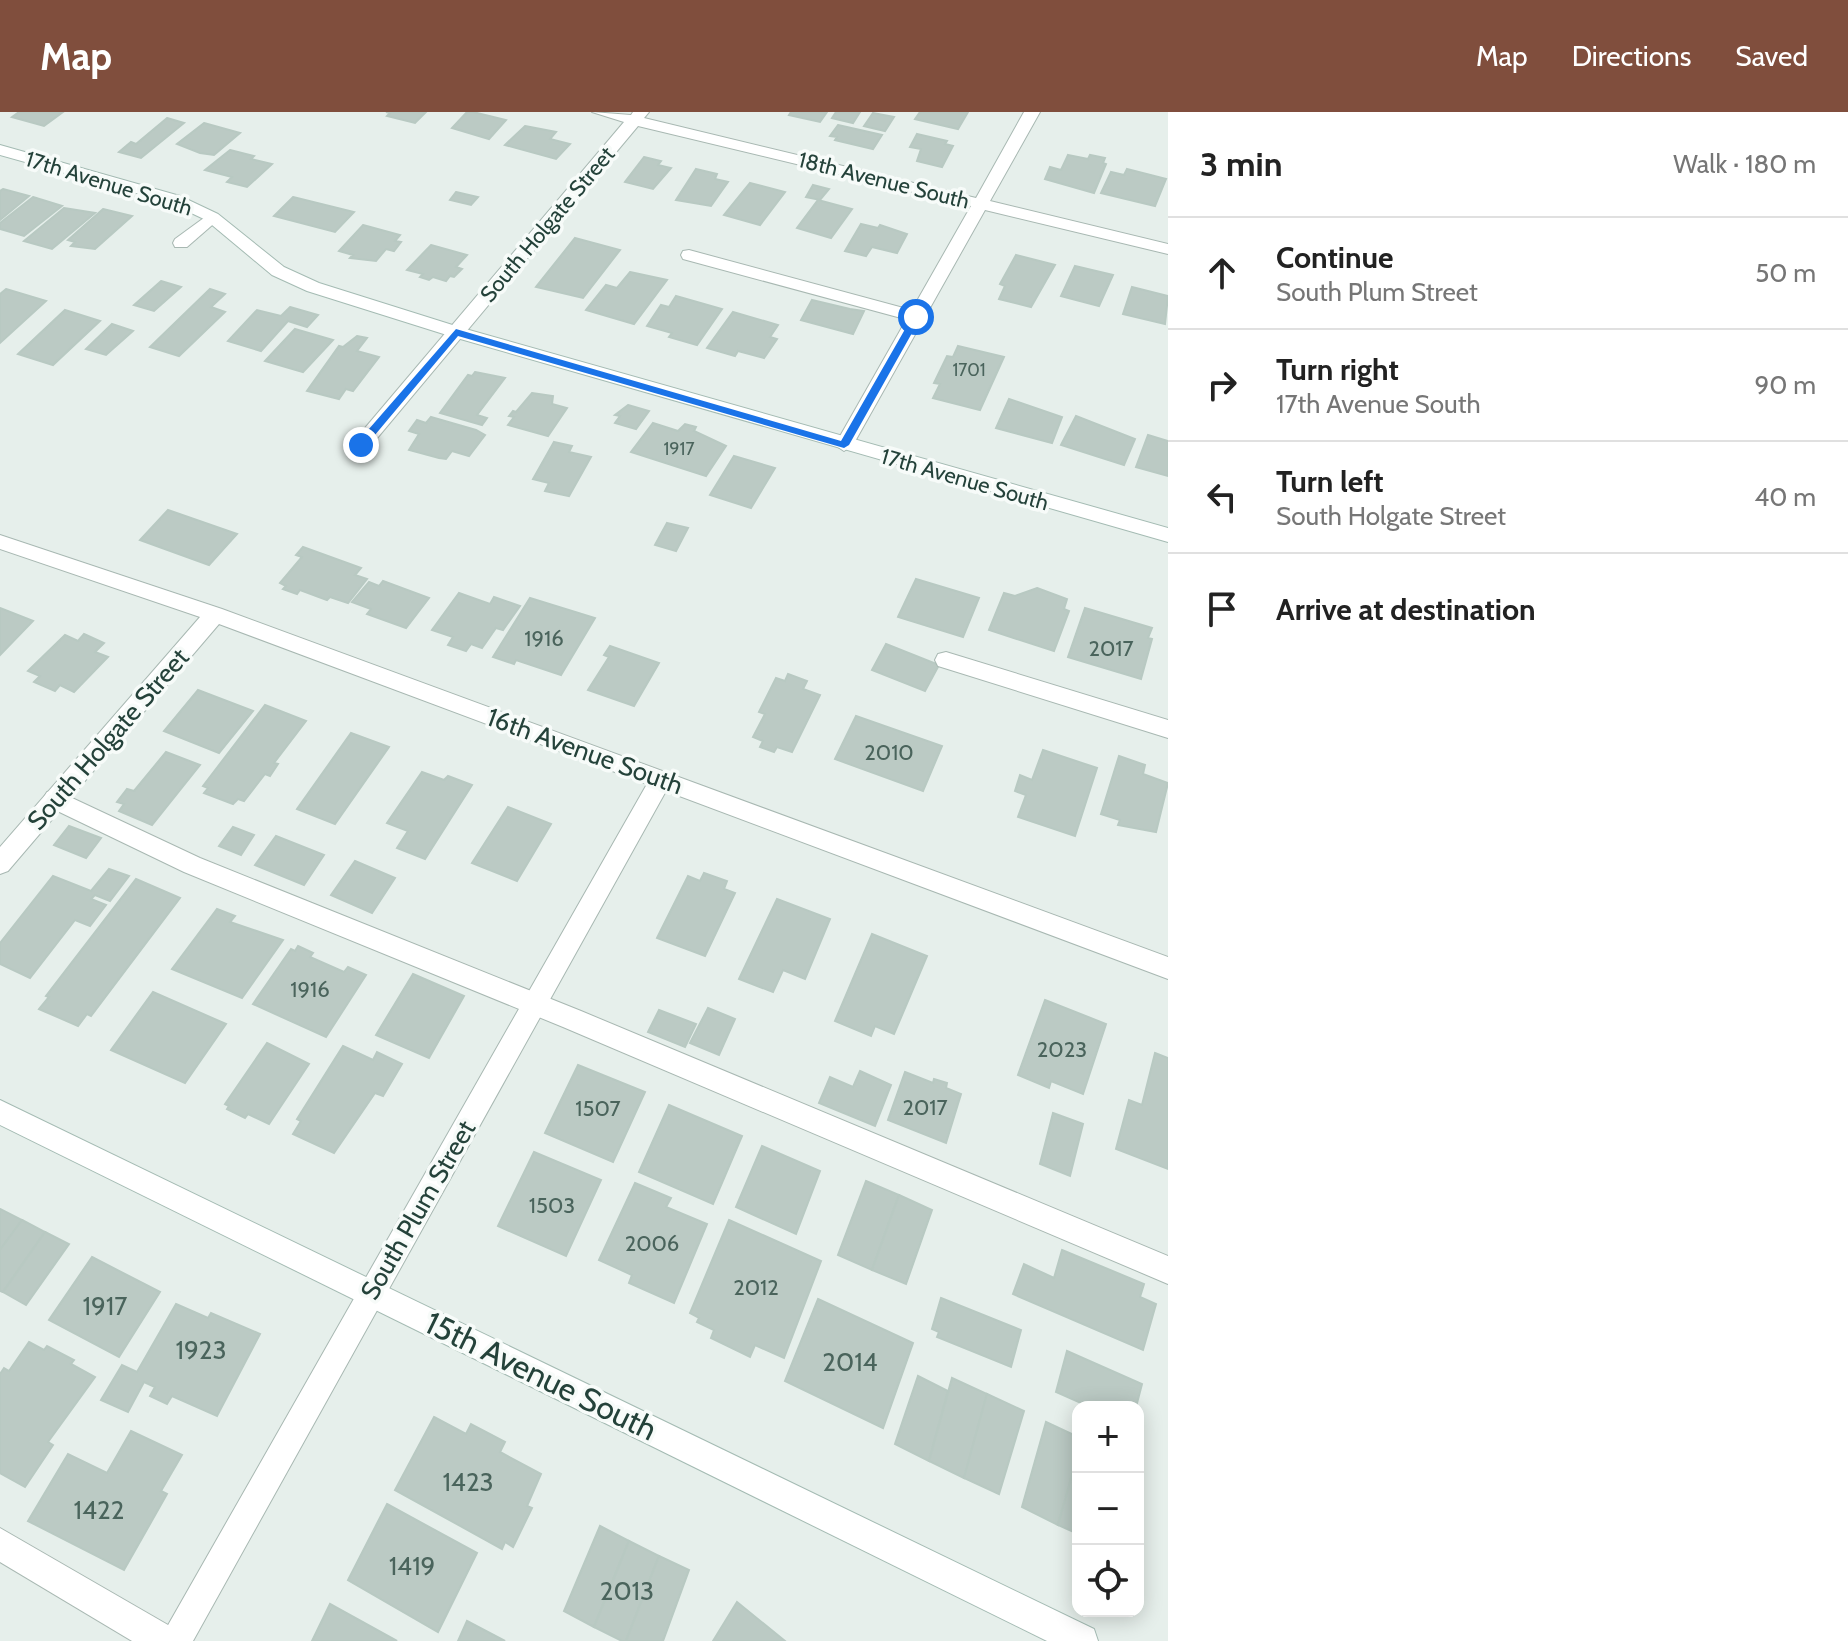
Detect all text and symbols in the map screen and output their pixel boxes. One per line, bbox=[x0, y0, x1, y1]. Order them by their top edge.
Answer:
text: Map bbox=[40, 33, 112, 80]
text: Map bbox=[1476, 39, 1528, 73]
text: Directions bbox=[1572, 39, 1691, 73]
text: Saved bbox=[1735, 39, 1808, 73]
street label: South Holgate Street bbox=[474, 141, 621, 308]
text: 3 min bbox=[1200, 143, 1282, 185]
street label: 17th Avenue South bbox=[22, 145, 196, 222]
street label: 18th Avenue South bbox=[796, 146, 972, 215]
text: Walk · 180 m bbox=[1673, 148, 1816, 180]
text: Continue bbox=[1276, 239, 1393, 276]
icon: ahead bbox=[1200, 251, 1244, 295]
text: 50 m bbox=[1755, 257, 1816, 289]
text: South Plum Street bbox=[1276, 276, 1478, 308]
route start bbox=[898, 299, 934, 335]
text: Turn right bbox=[1276, 351, 1399, 388]
house number: 1701 bbox=[952, 359, 986, 381]
icon: right bbox=[1200, 363, 1244, 407]
text: 90 m bbox=[1754, 369, 1816, 401]
text: 17th Avenue South bbox=[1276, 388, 1481, 420]
route end bbox=[343, 427, 379, 463]
house number: 1917 bbox=[663, 438, 695, 460]
street label: 17th Avenue South bbox=[878, 443, 1052, 516]
text: Turn left bbox=[1276, 463, 1384, 500]
icon: left bbox=[1200, 475, 1244, 519]
text: 40 m bbox=[1754, 481, 1816, 513]
text: South Holgate Street bbox=[1276, 500, 1506, 532]
icon: arrive bbox=[1200, 587, 1244, 631]
text: Arrive at destination bbox=[1276, 591, 1536, 628]
house number: 1916 bbox=[524, 625, 564, 652]
house number: 2017 bbox=[1088, 635, 1134, 662]
street label: South Holgate Street bbox=[20, 642, 196, 836]
street label: 16th Avenue South bbox=[483, 701, 687, 801]
house number: 2010 bbox=[864, 739, 914, 766]
house number: 1916 bbox=[290, 976, 330, 1003]
house number: 2023 bbox=[1037, 1036, 1087, 1063]
house number: 2017 bbox=[902, 1094, 948, 1121]
house number: 1507 bbox=[575, 1095, 621, 1122]
street label: South Plum Street bbox=[354, 1114, 482, 1305]
house number: 1503 bbox=[529, 1192, 575, 1219]
house number: 2006 bbox=[625, 1230, 679, 1257]
house number: 2012 bbox=[733, 1274, 779, 1301]
house number: 1917 bbox=[83, 1290, 127, 1322]
street label: 15th Avenue South bbox=[419, 1303, 663, 1449]
house number: 1923 bbox=[176, 1334, 226, 1366]
house number: 2014 bbox=[822, 1346, 878, 1378]
map controls bbox=[1072, 1401, 1144, 1617]
button: + bbox=[1072, 1401, 1144, 1473]
house number: 1423 bbox=[442, 1466, 494, 1498]
button: − bbox=[1072, 1473, 1144, 1545]
house number: 1422 bbox=[74, 1494, 124, 1526]
button: locate bbox=[1072, 1545, 1144, 1617]
house number: 1419 bbox=[389, 1550, 435, 1582]
house number: 2013 bbox=[600, 1575, 654, 1607]

